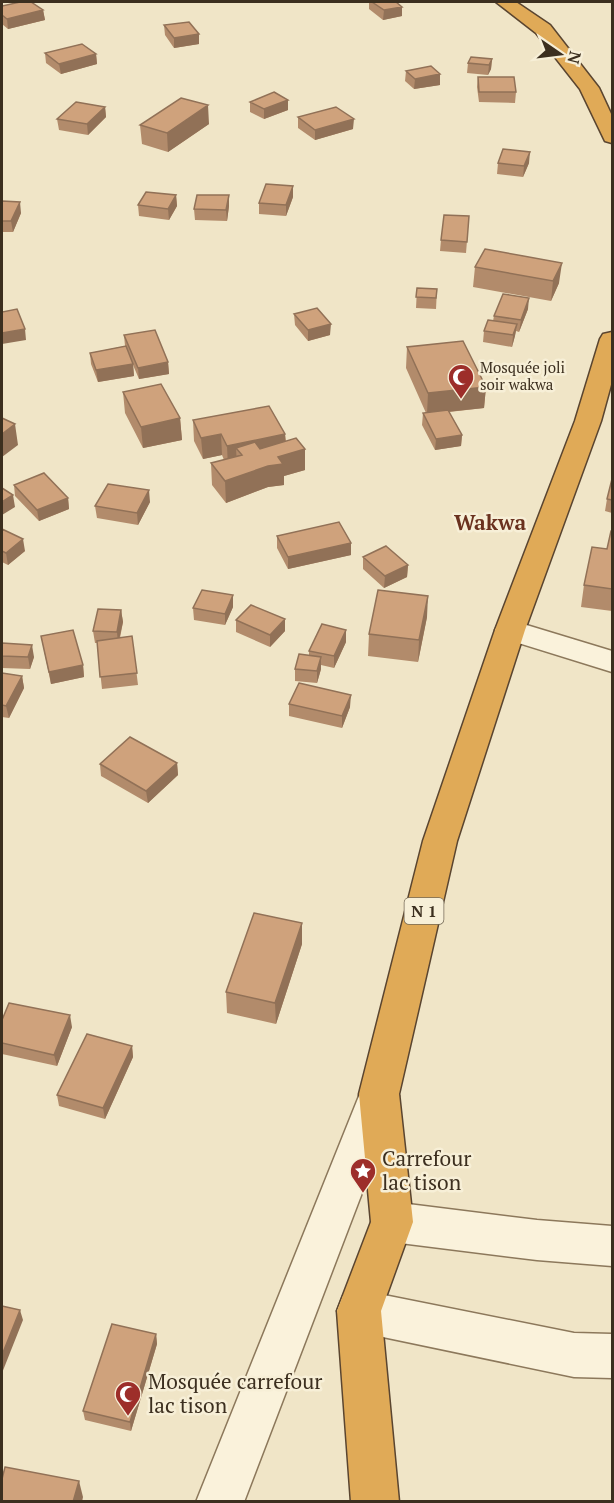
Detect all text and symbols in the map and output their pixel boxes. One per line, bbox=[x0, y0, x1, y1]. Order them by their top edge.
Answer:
north arrow bbox=[530, 24, 590, 84]
text: N bbox=[562, 49, 587, 66]
place label: Mosquée joli soir wakwa bbox=[480, 357, 565, 394]
mosque icon: Mosquée joli soir wakwa bbox=[446, 362, 476, 400]
district label: Wakwa bbox=[454, 508, 526, 536]
road number: N 1 bbox=[404, 898, 444, 924]
place label: Carrefour lac tison bbox=[382, 1144, 471, 1196]
place icon: Carrefour lac tison bbox=[348, 1156, 378, 1194]
place label: Mosquée carrefour lac tison bbox=[148, 1367, 322, 1419]
mosque icon: Mosquée carrefour lac tison bbox=[113, 1379, 143, 1417]

